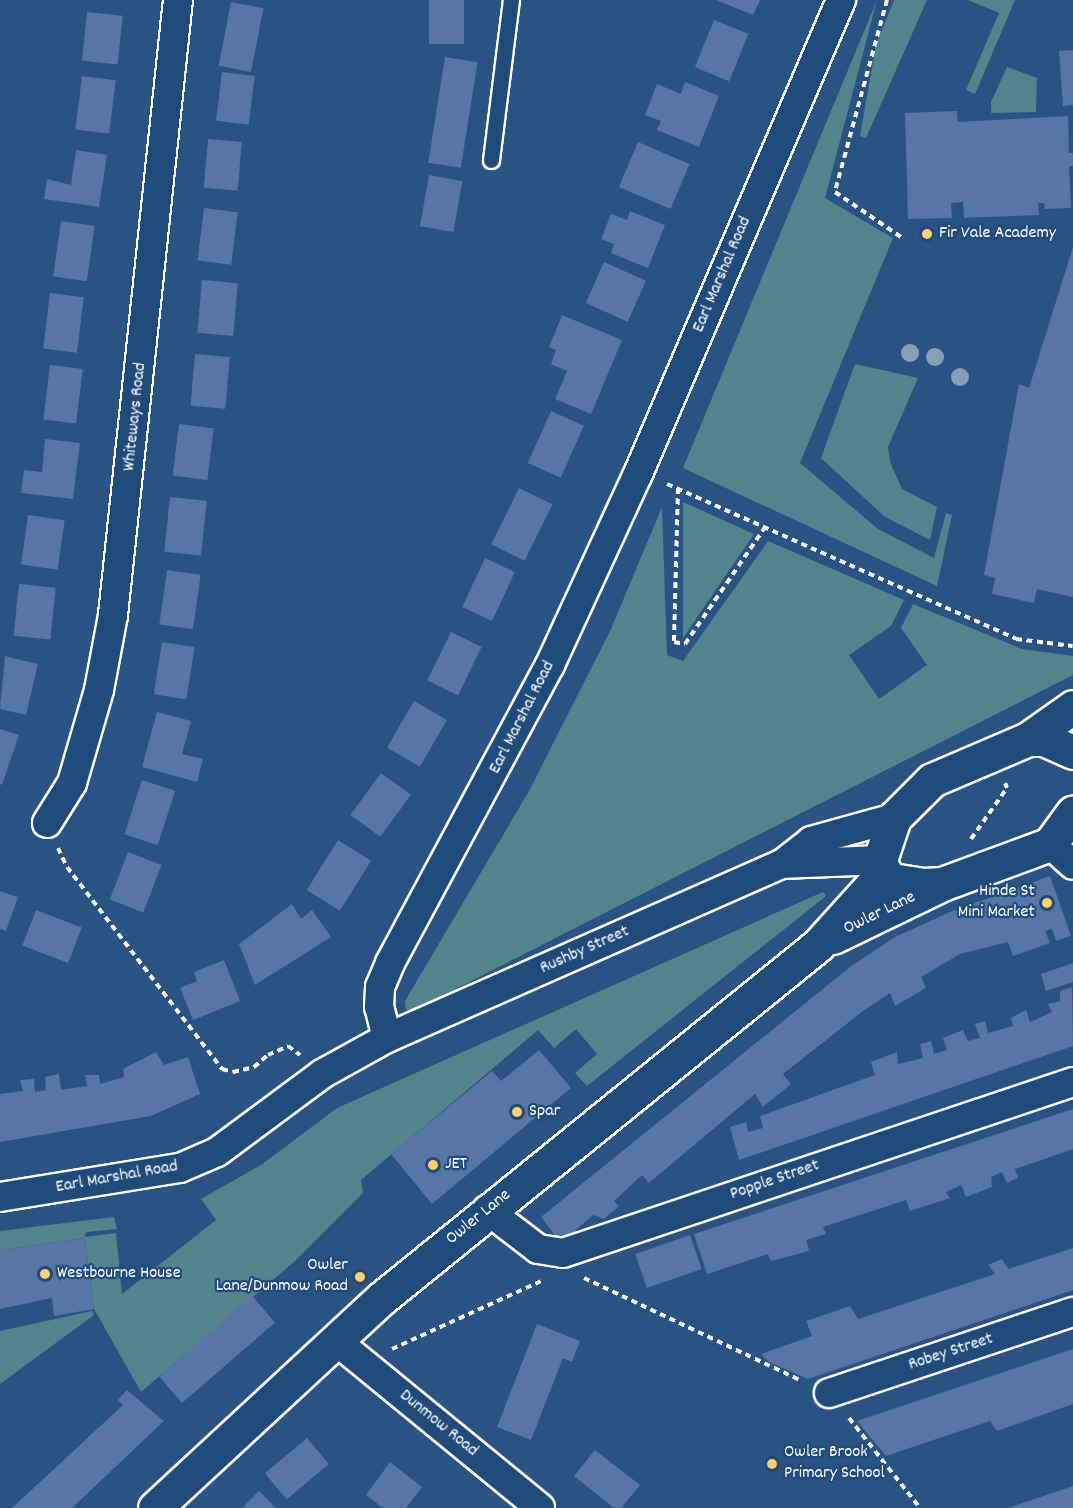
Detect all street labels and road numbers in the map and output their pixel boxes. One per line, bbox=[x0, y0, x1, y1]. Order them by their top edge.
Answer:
street label: Earl Marshal Road bbox=[689, 214, 757, 336]
street label: Whiteways Road bbox=[120, 362, 152, 472]
street label: Earl Marshal Road bbox=[485, 658, 561, 778]
street label: Owler Lane bbox=[841, 887, 919, 941]
street label: Rushby Street bbox=[537, 922, 633, 980]
street label: Popple Street bbox=[728, 1156, 822, 1206]
street label: Earl Marshal Road bbox=[54, 1157, 180, 1199]
street label: Owler Lane bbox=[442, 1185, 516, 1251]
street label: Robey Street bbox=[906, 1329, 996, 1377]
street label: Dunmow Road bbox=[394, 1386, 482, 1462]

